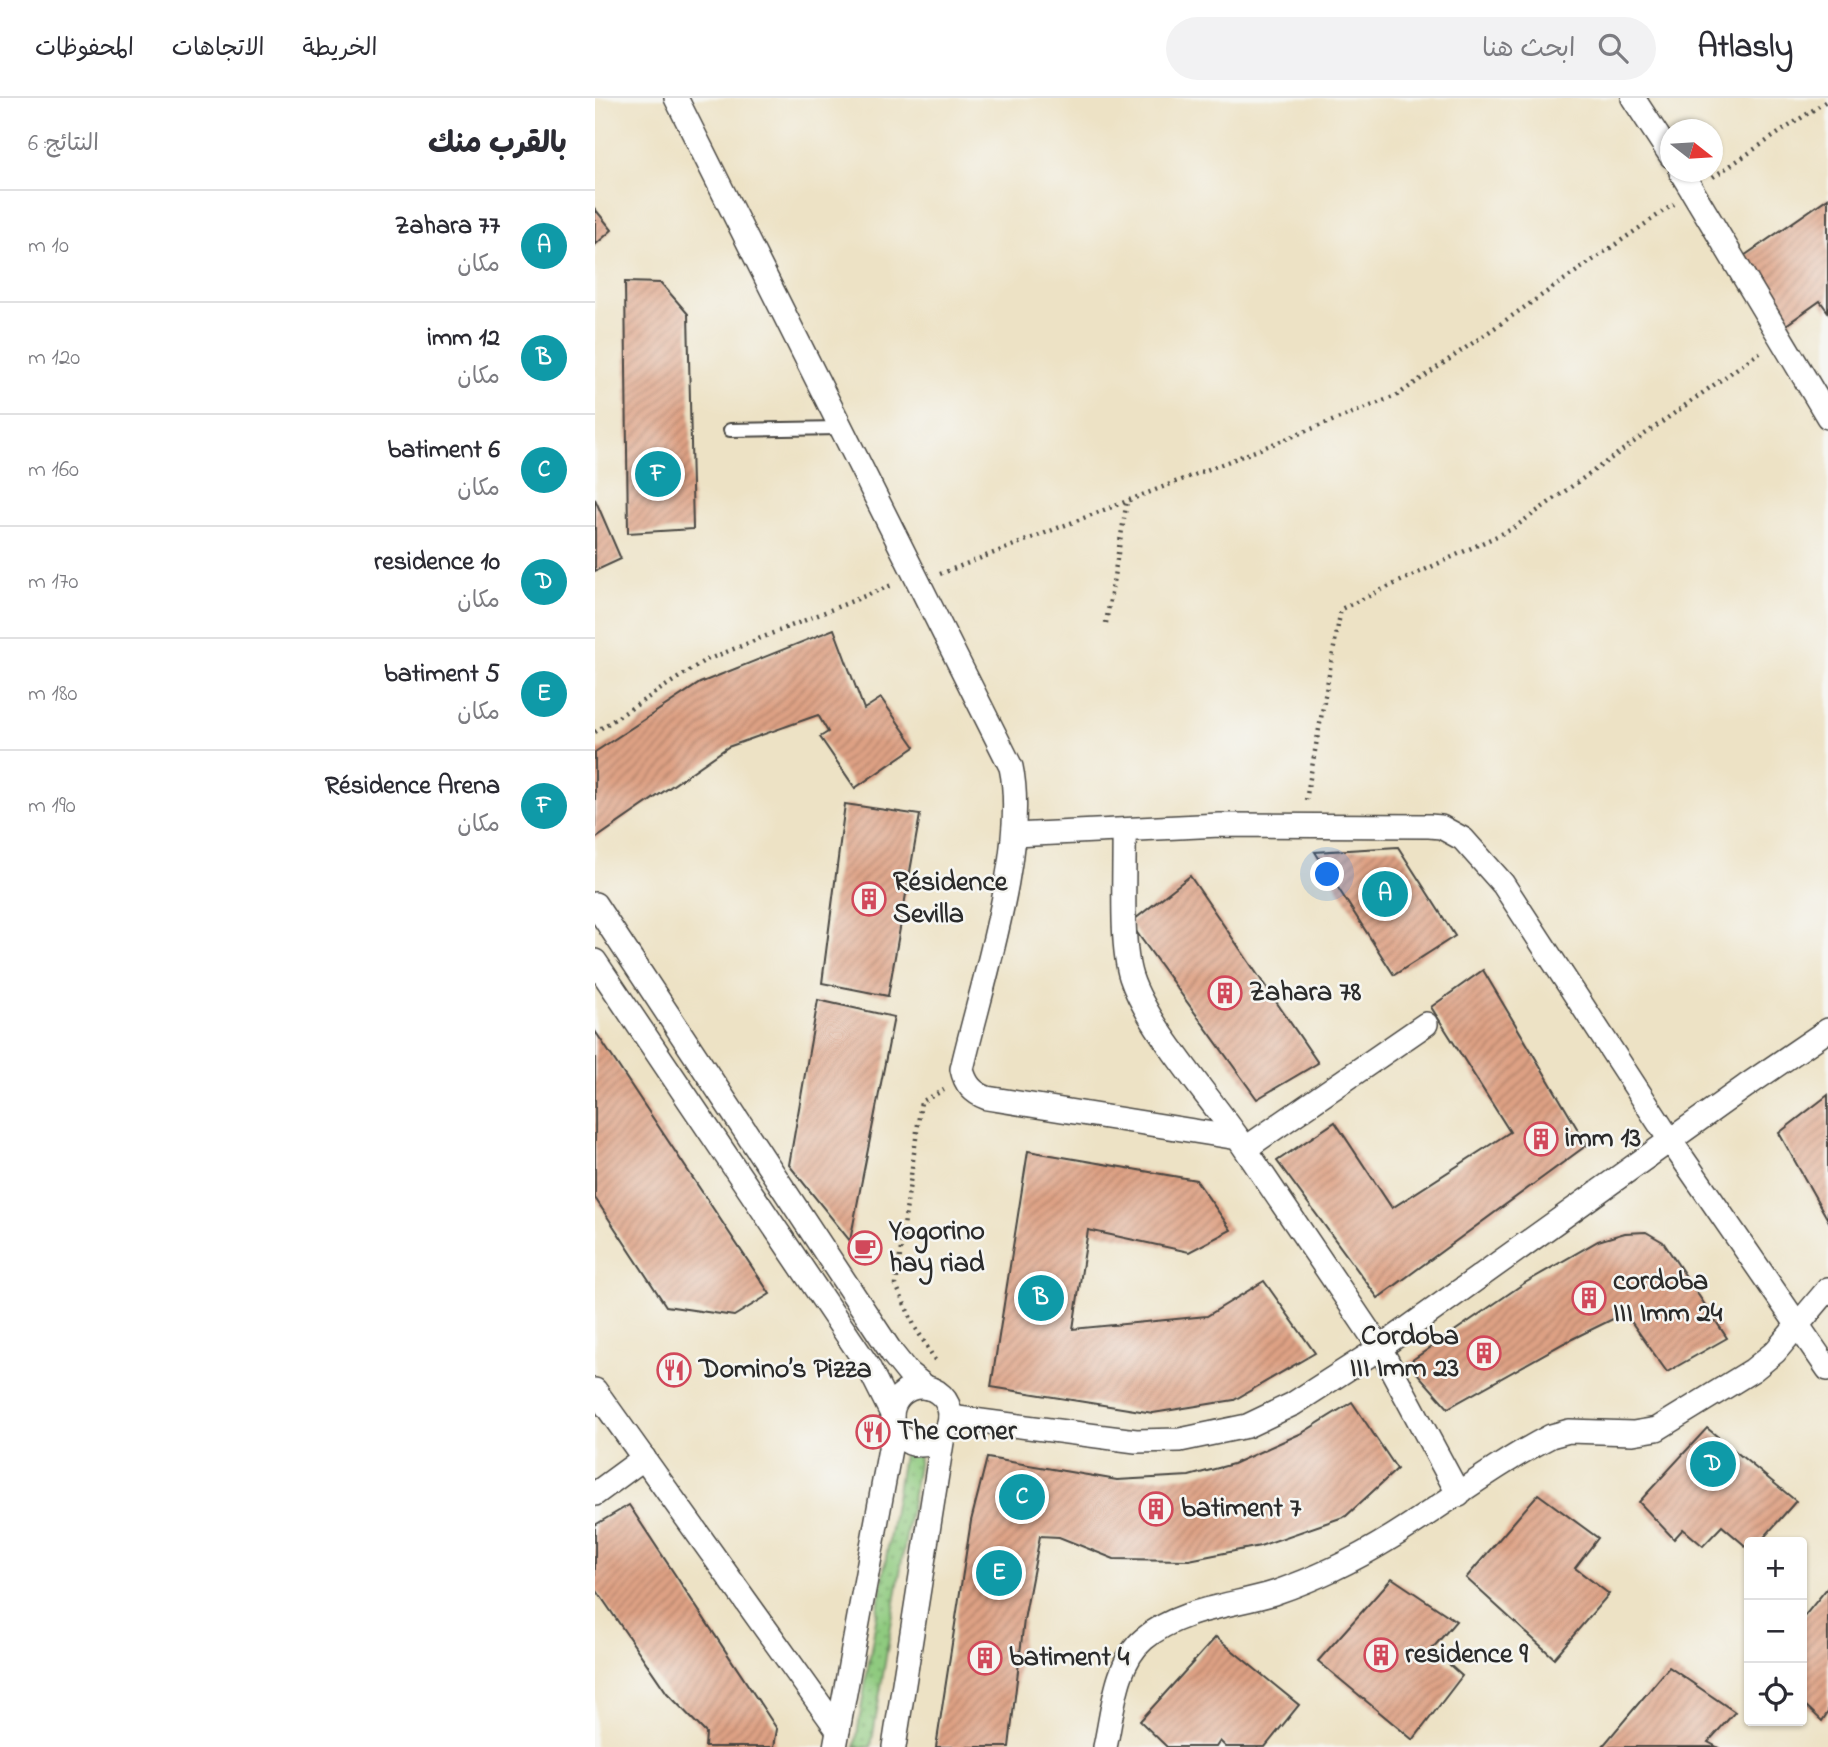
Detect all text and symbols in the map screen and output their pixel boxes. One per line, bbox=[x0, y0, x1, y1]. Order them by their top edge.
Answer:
search box bbox=[1166, 17, 1656, 80]
text: Atlasly bbox=[1698, 24, 1793, 72]
icon: search bbox=[1594, 29, 1632, 67]
text: ابحث هنا bbox=[1482, 31, 1576, 69]
text: المحفوظات bbox=[35, 32, 134, 67]
text: الاتجاهات bbox=[172, 32, 265, 67]
text: الخريطة bbox=[303, 32, 377, 67]
north arrow bbox=[1660, 119, 1723, 182]
text: بالقرب منك bbox=[428, 123, 567, 167]
text: النتائج: 6 bbox=[28, 128, 99, 161]
text: Zahara 77 bbox=[395, 208, 500, 246]
text: 10 m bbox=[28, 230, 69, 263]
text: A bbox=[537, 230, 551, 263]
text: مكان bbox=[457, 249, 500, 282]
text: imm 12 bbox=[427, 320, 500, 358]
text: 120 m bbox=[28, 342, 80, 375]
text: B bbox=[536, 342, 552, 375]
text: مكان bbox=[457, 361, 500, 394]
text: batiment 6 bbox=[387, 432, 500, 470]
pin: F bbox=[635, 448, 681, 500]
text: 160 m bbox=[28, 454, 79, 487]
text: C bbox=[538, 454, 550, 487]
text: مكان bbox=[457, 473, 500, 506]
text: residence 10 bbox=[374, 544, 500, 582]
text: 170 m bbox=[28, 566, 78, 599]
text: D bbox=[536, 566, 552, 599]
text: مكان bbox=[457, 585, 500, 618]
text: batiment 5 bbox=[384, 656, 500, 694]
text: 180 m bbox=[28, 678, 77, 711]
text: E bbox=[537, 678, 551, 711]
text: مكان bbox=[457, 697, 500, 730]
text: Résidence Arena bbox=[325, 768, 500, 806]
text: 190 m bbox=[28, 790, 76, 823]
text: F bbox=[537, 790, 551, 823]
text: مكان bbox=[457, 809, 500, 842]
your location bbox=[1310, 857, 1344, 891]
place label: Résidence Sevilla bbox=[893, 863, 1009, 936]
pin: A bbox=[1362, 868, 1408, 920]
building icon: Résidence Sevilla bbox=[850, 880, 888, 918]
place label: Zahara 78 bbox=[1249, 973, 1362, 1014]
building icon: Zahara 78 bbox=[1206, 974, 1244, 1012]
place label: imm 13 bbox=[1565, 1119, 1641, 1160]
building icon: imm 13 bbox=[1522, 1120, 1560, 1158]
place label: Yogorino hay riad bbox=[888, 1212, 985, 1285]
cafe icon: Yogorino hay riad bbox=[846, 1229, 884, 1267]
place label: cordoba III Imm 24 bbox=[1613, 1262, 1723, 1335]
pin: B bbox=[1018, 1272, 1064, 1324]
building icon: cordoba III Imm 24 bbox=[1570, 1279, 1608, 1317]
place label: Cordoba III Imm 23 bbox=[1350, 1317, 1459, 1390]
building icon: Cordoba III Imm 23 bbox=[1465, 1334, 1503, 1372]
place label: Domino’s Pizza bbox=[697, 1350, 872, 1391]
restaurant icon: Domino’s Pizza bbox=[655, 1351, 693, 1389]
place label: The corner bbox=[897, 1412, 1018, 1453]
restaurant icon: The corner bbox=[854, 1413, 892, 1451]
pin: D bbox=[1690, 1438, 1736, 1490]
pin: C bbox=[999, 1471, 1045, 1523]
place label: batiment 7 bbox=[1181, 1489, 1302, 1530]
building icon: batiment 7 bbox=[1137, 1490, 1175, 1528]
map controls bbox=[1744, 1537, 1807, 1726]
button: + bbox=[1744, 1537, 1807, 1600]
pin: E bbox=[976, 1547, 1022, 1599]
button: − bbox=[1744, 1600, 1807, 1663]
place label: residence 9 bbox=[1405, 1635, 1529, 1676]
building icon: residence 9 bbox=[1362, 1636, 1400, 1674]
place label: batiment 4 bbox=[1009, 1638, 1130, 1679]
building icon: batiment 4 bbox=[966, 1639, 1004, 1677]
button: locate bbox=[1744, 1663, 1807, 1726]

